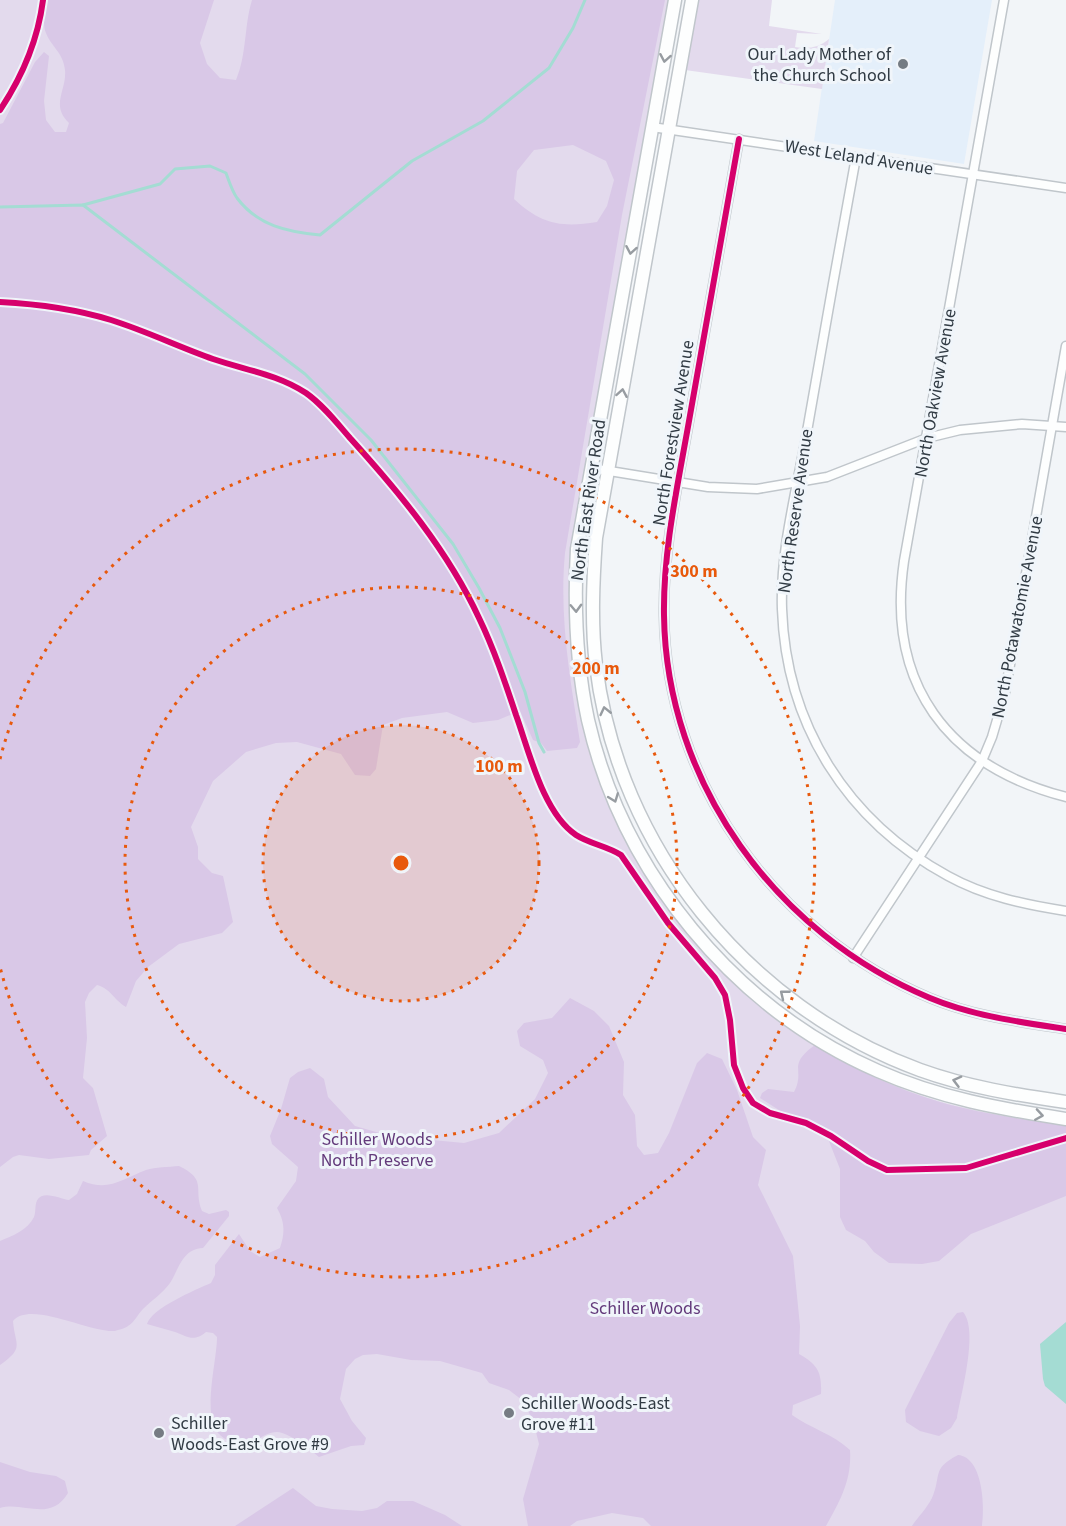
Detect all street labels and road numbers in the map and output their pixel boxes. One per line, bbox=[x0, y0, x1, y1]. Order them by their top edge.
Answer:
street label: West Leland Avenue bbox=[783, 133, 935, 182]
street label: North Oakview Avenue bbox=[908, 307, 963, 479]
street label: North Forestview Avenue bbox=[646, 338, 701, 528]
street label: North East River Road bbox=[565, 418, 612, 583]
street label: North Reserve Avenue bbox=[772, 427, 819, 595]
street label: North Potawatomie Avenue bbox=[986, 514, 1049, 720]

